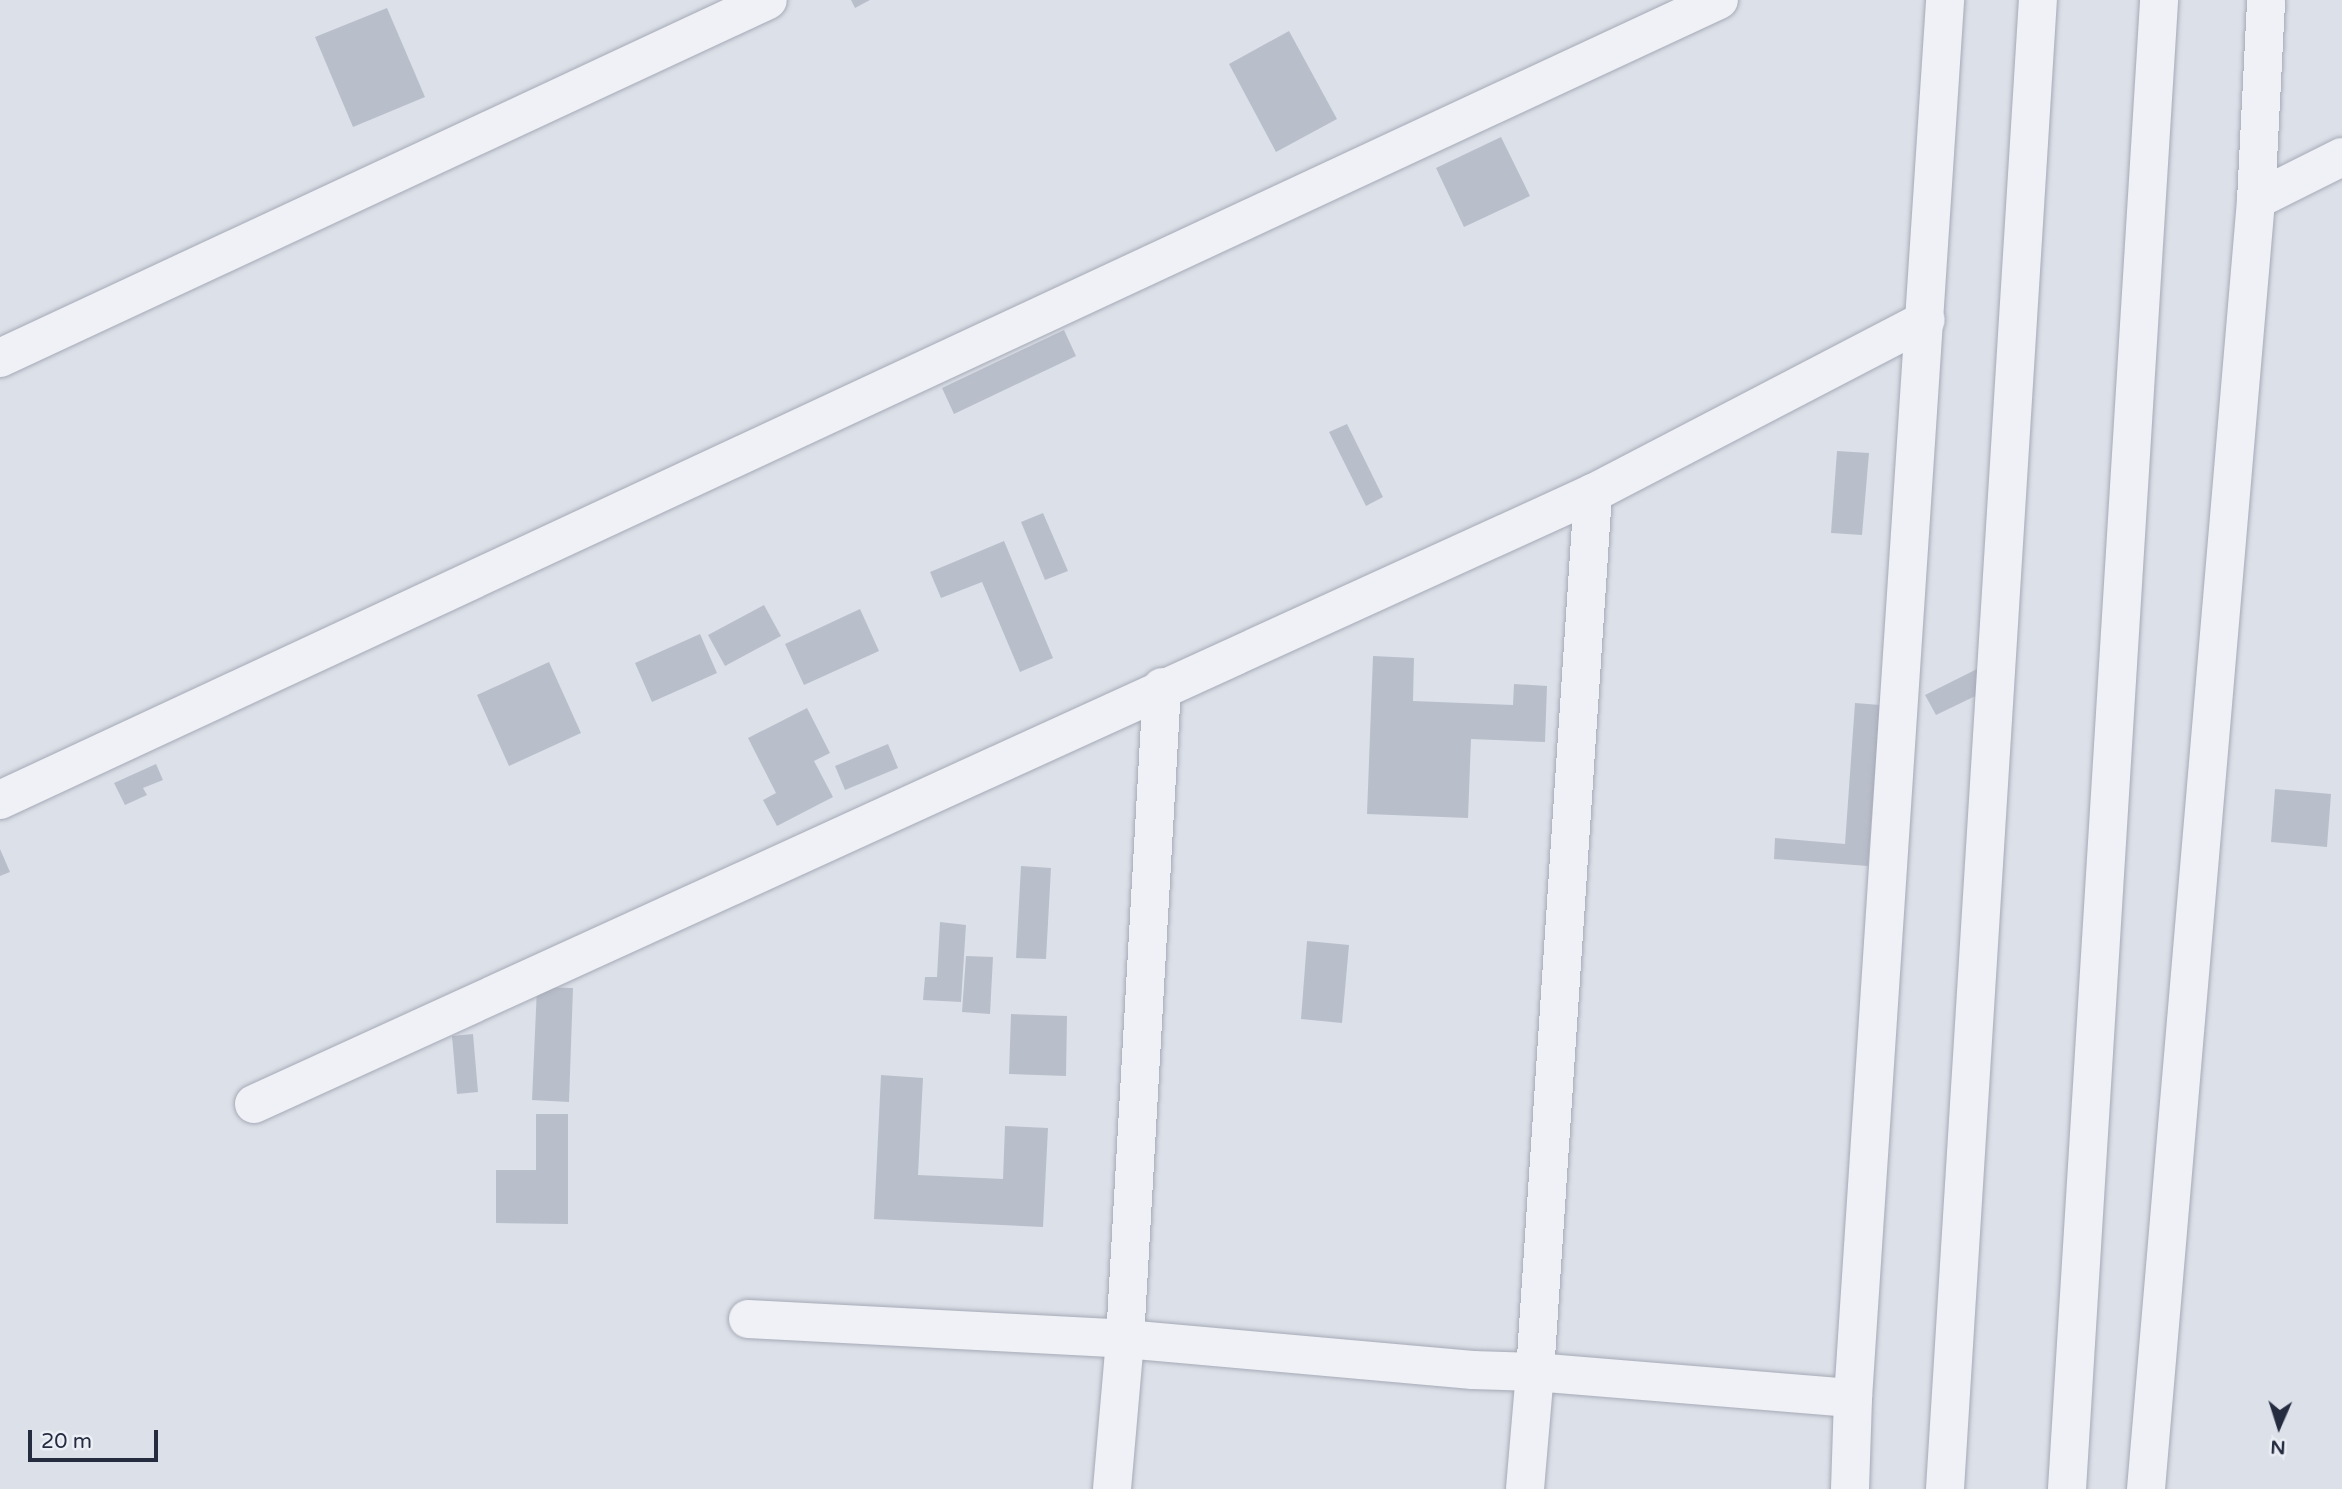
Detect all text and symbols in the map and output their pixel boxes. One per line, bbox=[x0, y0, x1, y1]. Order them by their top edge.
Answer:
north arrow bbox=[2244, 1391, 2314, 1461]
scale bar bbox=[32, 1416, 161, 1460]
text: 20 m bbox=[41, 1429, 92, 1454]
text: N bbox=[2270, 1436, 2286, 1458]

